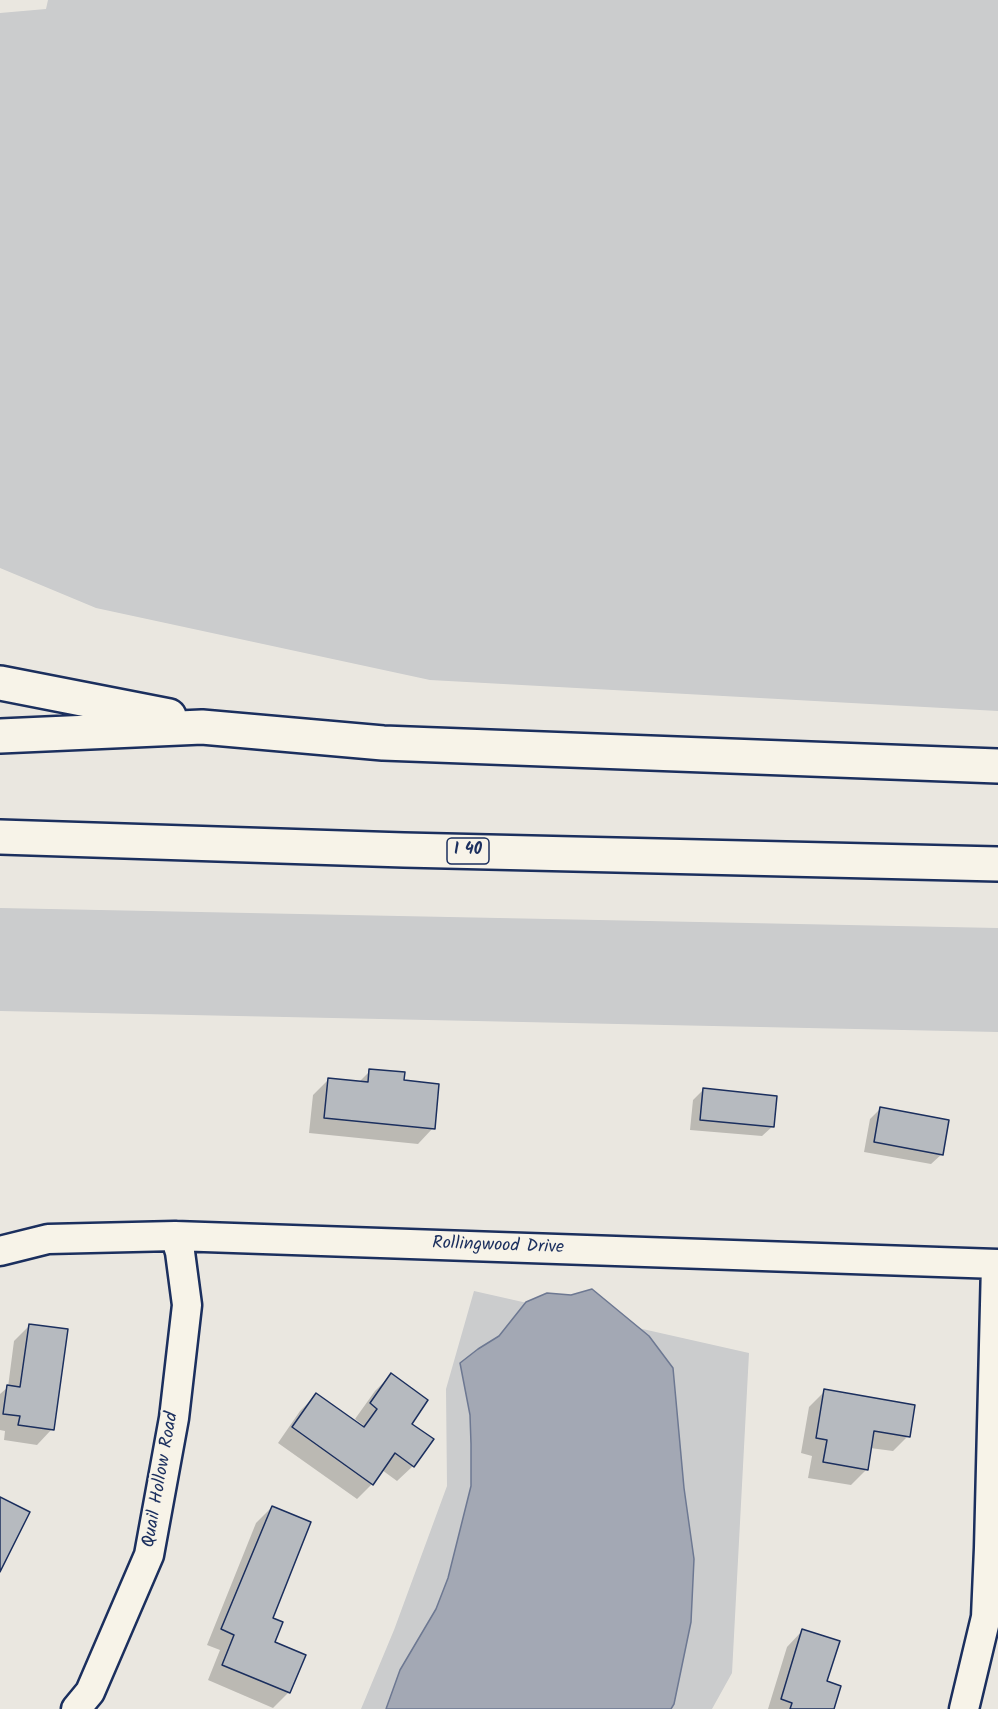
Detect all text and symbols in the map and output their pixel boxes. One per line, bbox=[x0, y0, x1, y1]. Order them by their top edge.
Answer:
road number: I 40 bbox=[447, 838, 489, 864]
street label: Rollingwood Drive bbox=[432, 1234, 564, 1260]
street label: Quail Hollow Road bbox=[139, 1411, 185, 1549]

